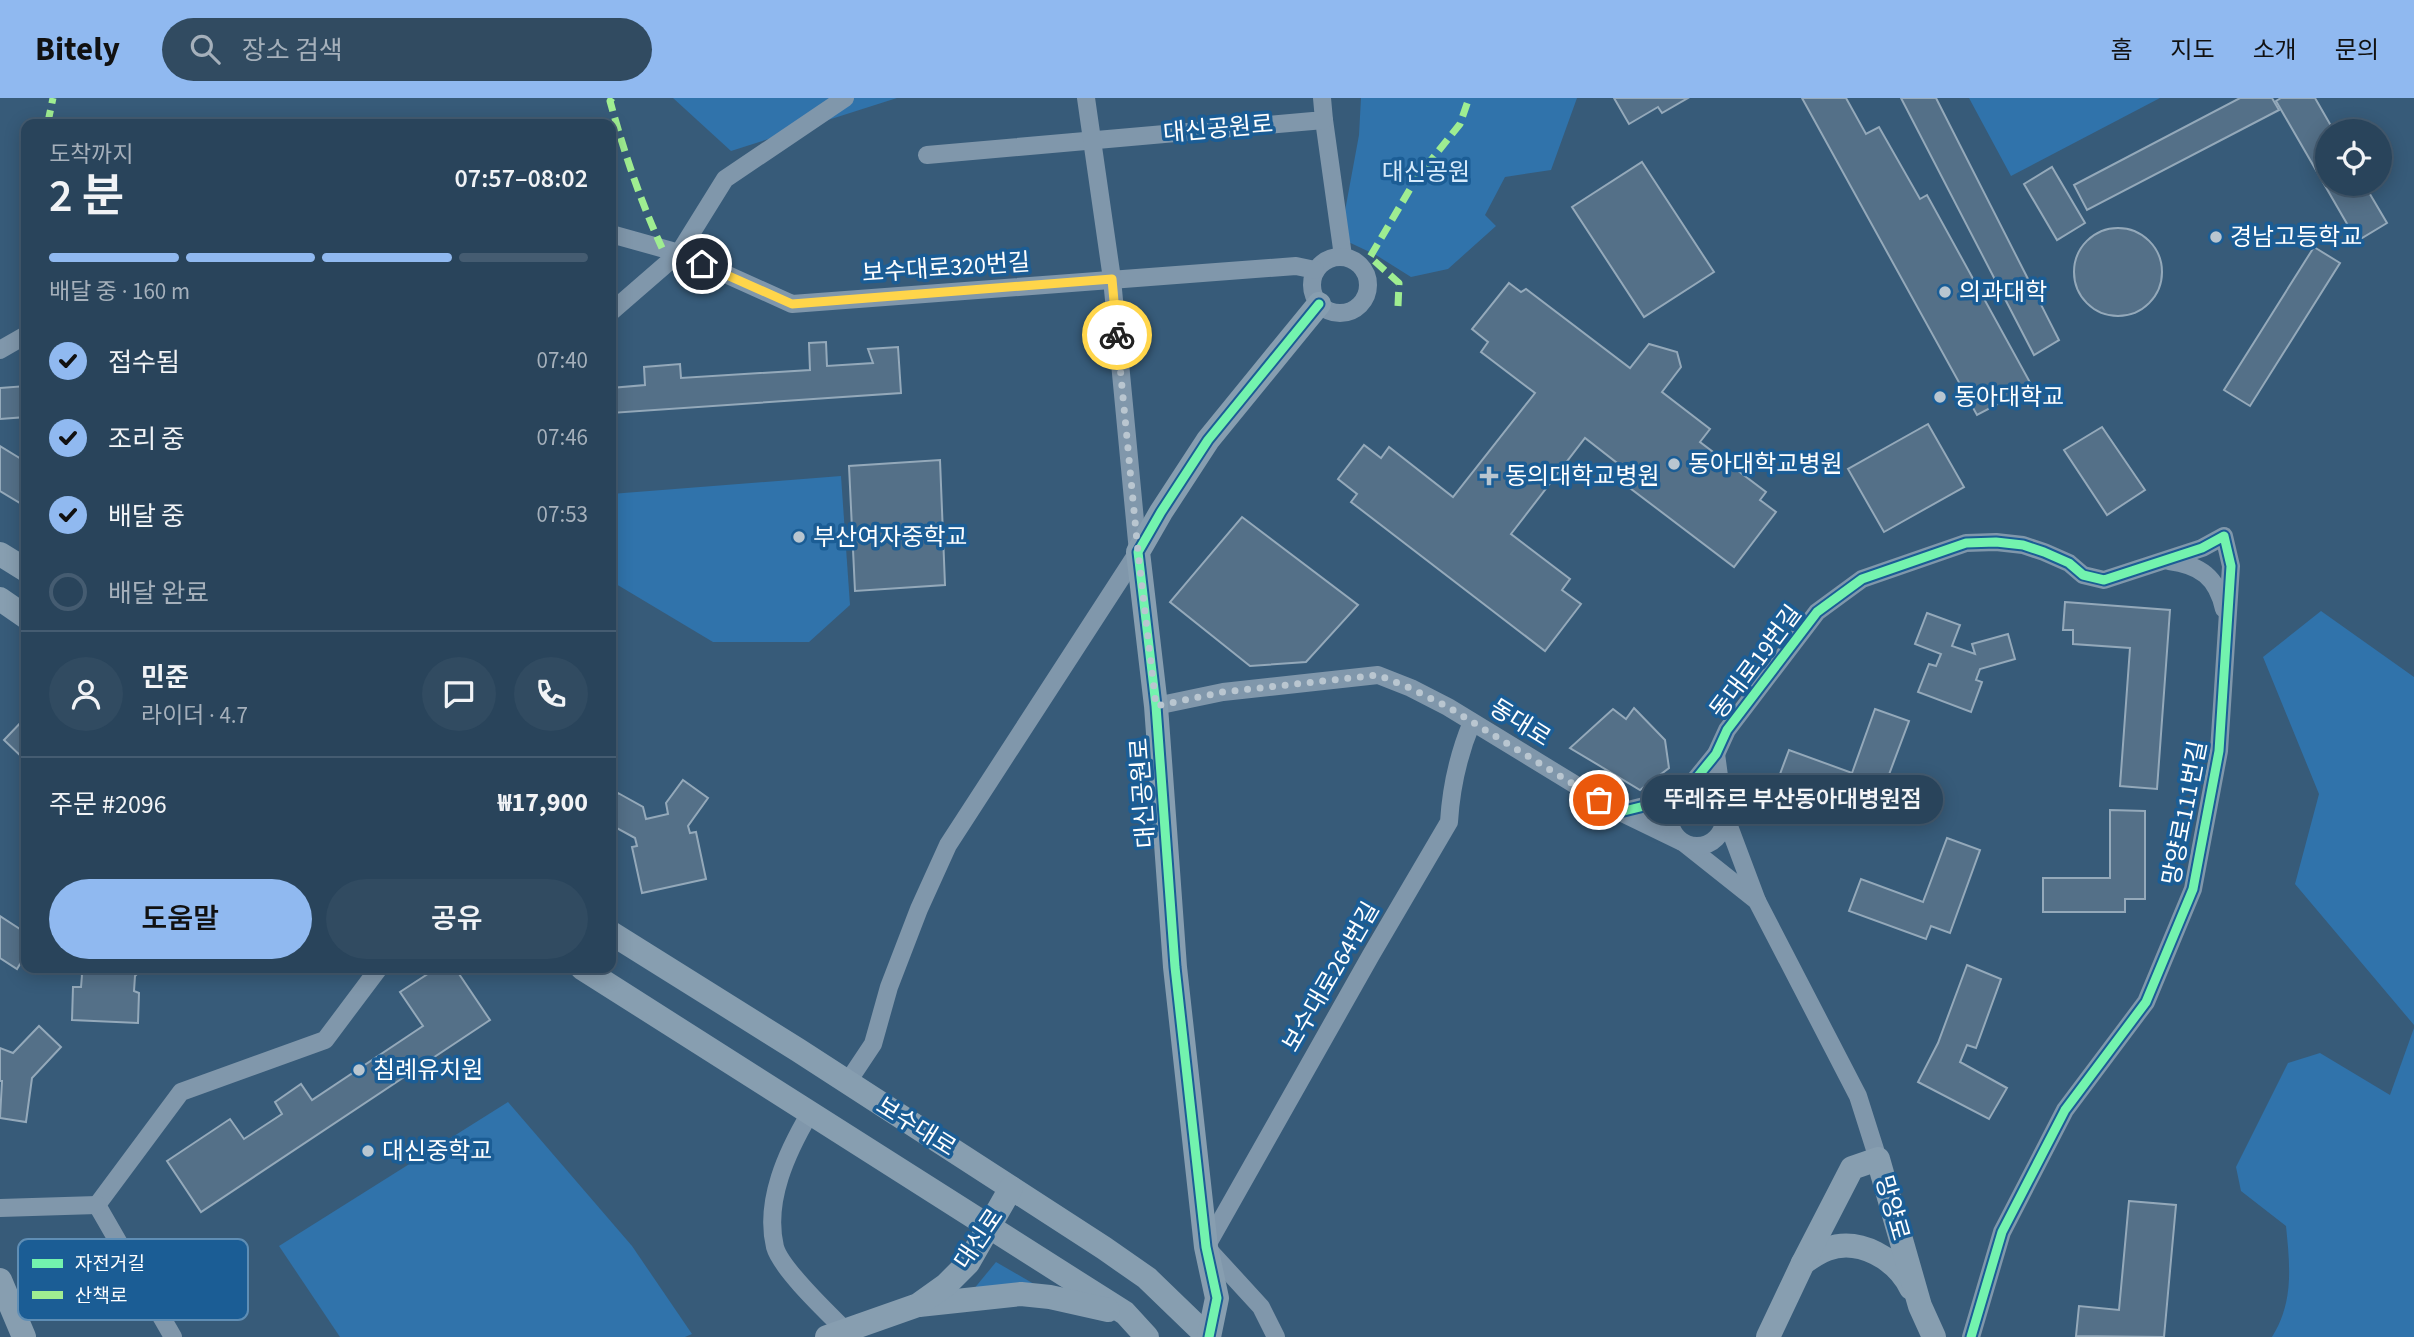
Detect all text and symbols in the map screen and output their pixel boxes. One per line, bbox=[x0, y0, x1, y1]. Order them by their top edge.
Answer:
search box bbox=[162, 18, 652, 81]
text: Bitely bbox=[35, 26, 120, 73]
icon: search bbox=[186, 30, 224, 68]
text: 장소 검색 bbox=[242, 32, 343, 69]
text: 홈 bbox=[2110, 33, 2132, 68]
text: 지도 bbox=[2170, 33, 2215, 68]
text: 소개 bbox=[2253, 33, 2297, 68]
text: 문의 bbox=[2335, 33, 2379, 68]
street label: 대신공원로 bbox=[1161, 107, 1275, 151]
map controls bbox=[2315, 119, 2392, 196]
button: locate bbox=[2315, 119, 2392, 196]
text: 도착까지 bbox=[49, 138, 134, 171]
park label: 대신공원 bbox=[1382, 155, 1470, 190]
text: 07:57–08:02 bbox=[455, 160, 588, 197]
text: 2 분 bbox=[49, 164, 124, 229]
place label: 경남고등학교 bbox=[2230, 220, 2362, 255]
marker: 경남고등학교 bbox=[2208, 229, 2224, 245]
pin bbox=[672, 234, 732, 294]
icon: home bbox=[683, 245, 721, 283]
street label: 보수대로320번길 bbox=[861, 245, 1031, 291]
text: 배달 중 · 160 m bbox=[49, 275, 190, 308]
place label: 의과대학 bbox=[1959, 275, 2047, 310]
marker: 의과대학 bbox=[1937, 284, 1953, 300]
courier bbox=[1082, 300, 1152, 370]
icon: bike bbox=[1098, 316, 1136, 354]
icon: check bbox=[49, 342, 87, 380]
text: 접수됨 bbox=[108, 344, 180, 381]
text: 07:40 bbox=[537, 344, 588, 377]
place label: 동아대학교 bbox=[1954, 380, 2064, 415]
marker: 동아대학교 bbox=[1932, 389, 1948, 405]
icon: check bbox=[49, 419, 87, 457]
text: 조리 중 bbox=[108, 421, 185, 458]
text: 07:46 bbox=[537, 421, 588, 454]
place label: 동아대학교병원 bbox=[1688, 447, 1843, 482]
marker: 동아대학교병원 bbox=[1666, 456, 1682, 472]
place label: 동의대학교병원 bbox=[1505, 459, 1660, 494]
marker: 동의대학교병원 bbox=[1479, 466, 1499, 486]
icon: check bbox=[49, 496, 87, 534]
text: 배달 중 bbox=[108, 498, 185, 535]
text: 07:53 bbox=[537, 498, 588, 531]
place label: 부산여자중학교 bbox=[813, 520, 968, 555]
marker: 부산여자중학교 bbox=[791, 529, 807, 545]
text: 배달 완료 bbox=[108, 575, 209, 612]
street label: 동대로19번길 bbox=[1702, 598, 1810, 726]
button: person bbox=[49, 657, 123, 731]
button: chat bbox=[422, 657, 496, 731]
button: phone bbox=[514, 657, 588, 731]
text: 민준 bbox=[141, 659, 189, 696]
street label: 동대로 bbox=[1483, 691, 1557, 755]
text: 라이더 · 4.7 bbox=[141, 699, 248, 732]
street label: 대신공원로 bbox=[1122, 737, 1164, 849]
street label: 망양로111번길 bbox=[2154, 738, 2216, 888]
pin bbox=[1569, 770, 1629, 830]
callout: 뚜레쥬르 부산동아대병원점 bbox=[1641, 776, 1942, 824]
icon: bag bbox=[1580, 781, 1618, 819]
text: 뚜레쥬르 부산동아대병원점 bbox=[1663, 783, 1922, 816]
text: ₩17,900 bbox=[498, 784, 588, 821]
text: 주문 #2096 bbox=[49, 786, 167, 823]
button: 도움말 bbox=[49, 879, 312, 959]
button: 공유 bbox=[326, 879, 588, 959]
street label: 보수대로264번길 bbox=[1274, 895, 1388, 1059]
place label: 침례유치원 bbox=[373, 1053, 483, 1088]
marker: 침례유치원 bbox=[351, 1062, 367, 1078]
street label: 보수대로 bbox=[869, 1089, 963, 1165]
place label: 대신중학교 bbox=[382, 1134, 492, 1169]
marker: 대신중학교 bbox=[360, 1143, 376, 1159]
street label: 망양로 bbox=[1866, 1171, 1918, 1245]
street label: 대신로 bbox=[946, 1202, 1012, 1276]
legend bbox=[18, 1239, 248, 1320]
text: 자전거길 bbox=[75, 1251, 145, 1278]
text: 산책로 bbox=[75, 1283, 127, 1310]

